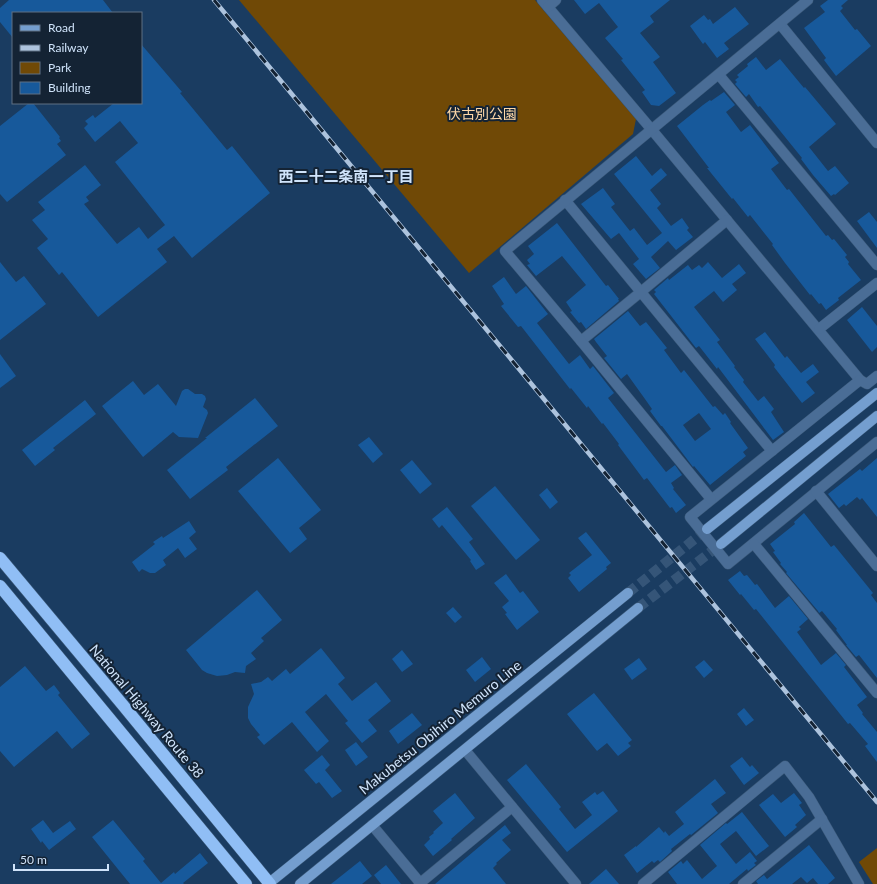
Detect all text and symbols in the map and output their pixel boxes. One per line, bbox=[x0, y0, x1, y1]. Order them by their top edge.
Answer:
legend bbox=[12, 12, 142, 104]
text: Road bbox=[48, 20, 75, 35]
text: Railway bbox=[48, 40, 89, 55]
text: Park bbox=[48, 60, 72, 75]
text: Building bbox=[48, 80, 91, 95]
park label: 伏古別公園 bbox=[447, 105, 517, 122]
district label: 西二十二条南一丁目 bbox=[278, 167, 414, 185]
street label: National Highway Route 38 bbox=[86, 641, 208, 781]
street label: Makubetsu Obihiro Memuro Line bbox=[356, 656, 524, 798]
scale bar bbox=[14, 846, 108, 872]
text: 50 m bbox=[20, 852, 47, 867]

